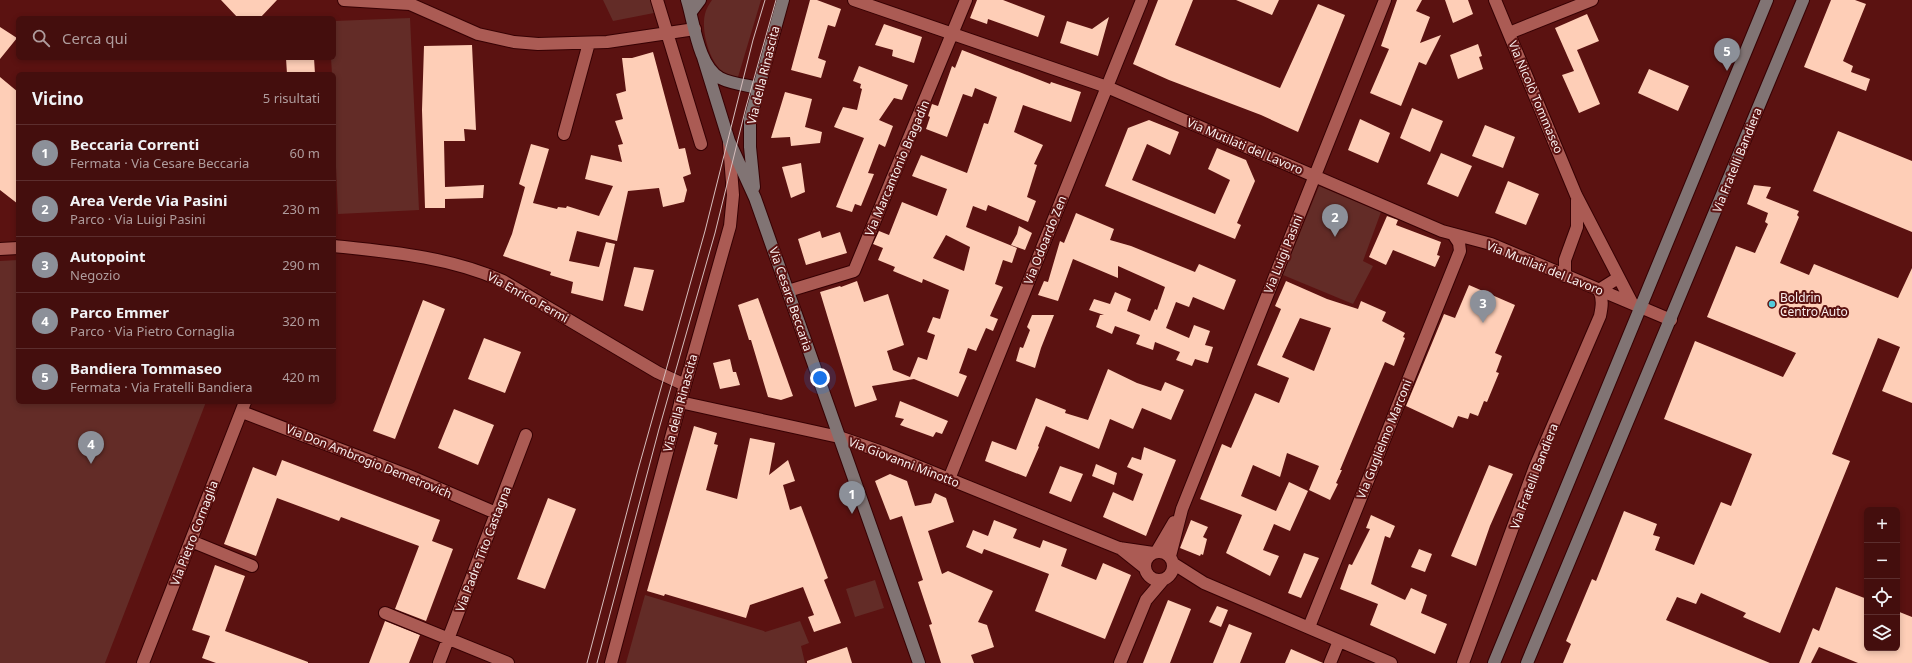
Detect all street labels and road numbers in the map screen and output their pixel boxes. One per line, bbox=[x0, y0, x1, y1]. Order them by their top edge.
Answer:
street label: Via della Rinascita bbox=[743, 24, 783, 126]
street label: Via Nicolò Tommaseo bbox=[1505, 38, 1567, 156]
street label: Via Marcantonio Bragadin bbox=[861, 97, 933, 239]
street label: Via Fratelli Bandiera bbox=[1708, 105, 1766, 215]
street label: Via Mutilati del Lavoro bbox=[1184, 114, 1306, 178]
street label: Via Odoardo Zen bbox=[1019, 193, 1071, 287]
street label: Via Luigi Pasini bbox=[1259, 212, 1307, 296]
street label: Via Mutilati del Lavoro bbox=[1484, 237, 1606, 299]
street label: Via Cesare Beccaria bbox=[765, 245, 817, 353]
street label: Via Enrico Fermi bbox=[484, 268, 572, 326]
street label: Via della Rinascita bbox=[659, 352, 701, 454]
street label: Via Guglielmo Marconi bbox=[1352, 377, 1416, 501]
street label: Via Don Ambrogio Demetrovich bbox=[283, 420, 455, 502]
street label: Via Fratelli Bandiera bbox=[1506, 421, 1562, 531]
street label: Via Giovanni Minotto bbox=[846, 433, 962, 491]
street label: Via Pietro Cornaglia bbox=[166, 478, 222, 588]
street label: Via Padre Tito Castagna bbox=[451, 484, 515, 614]

